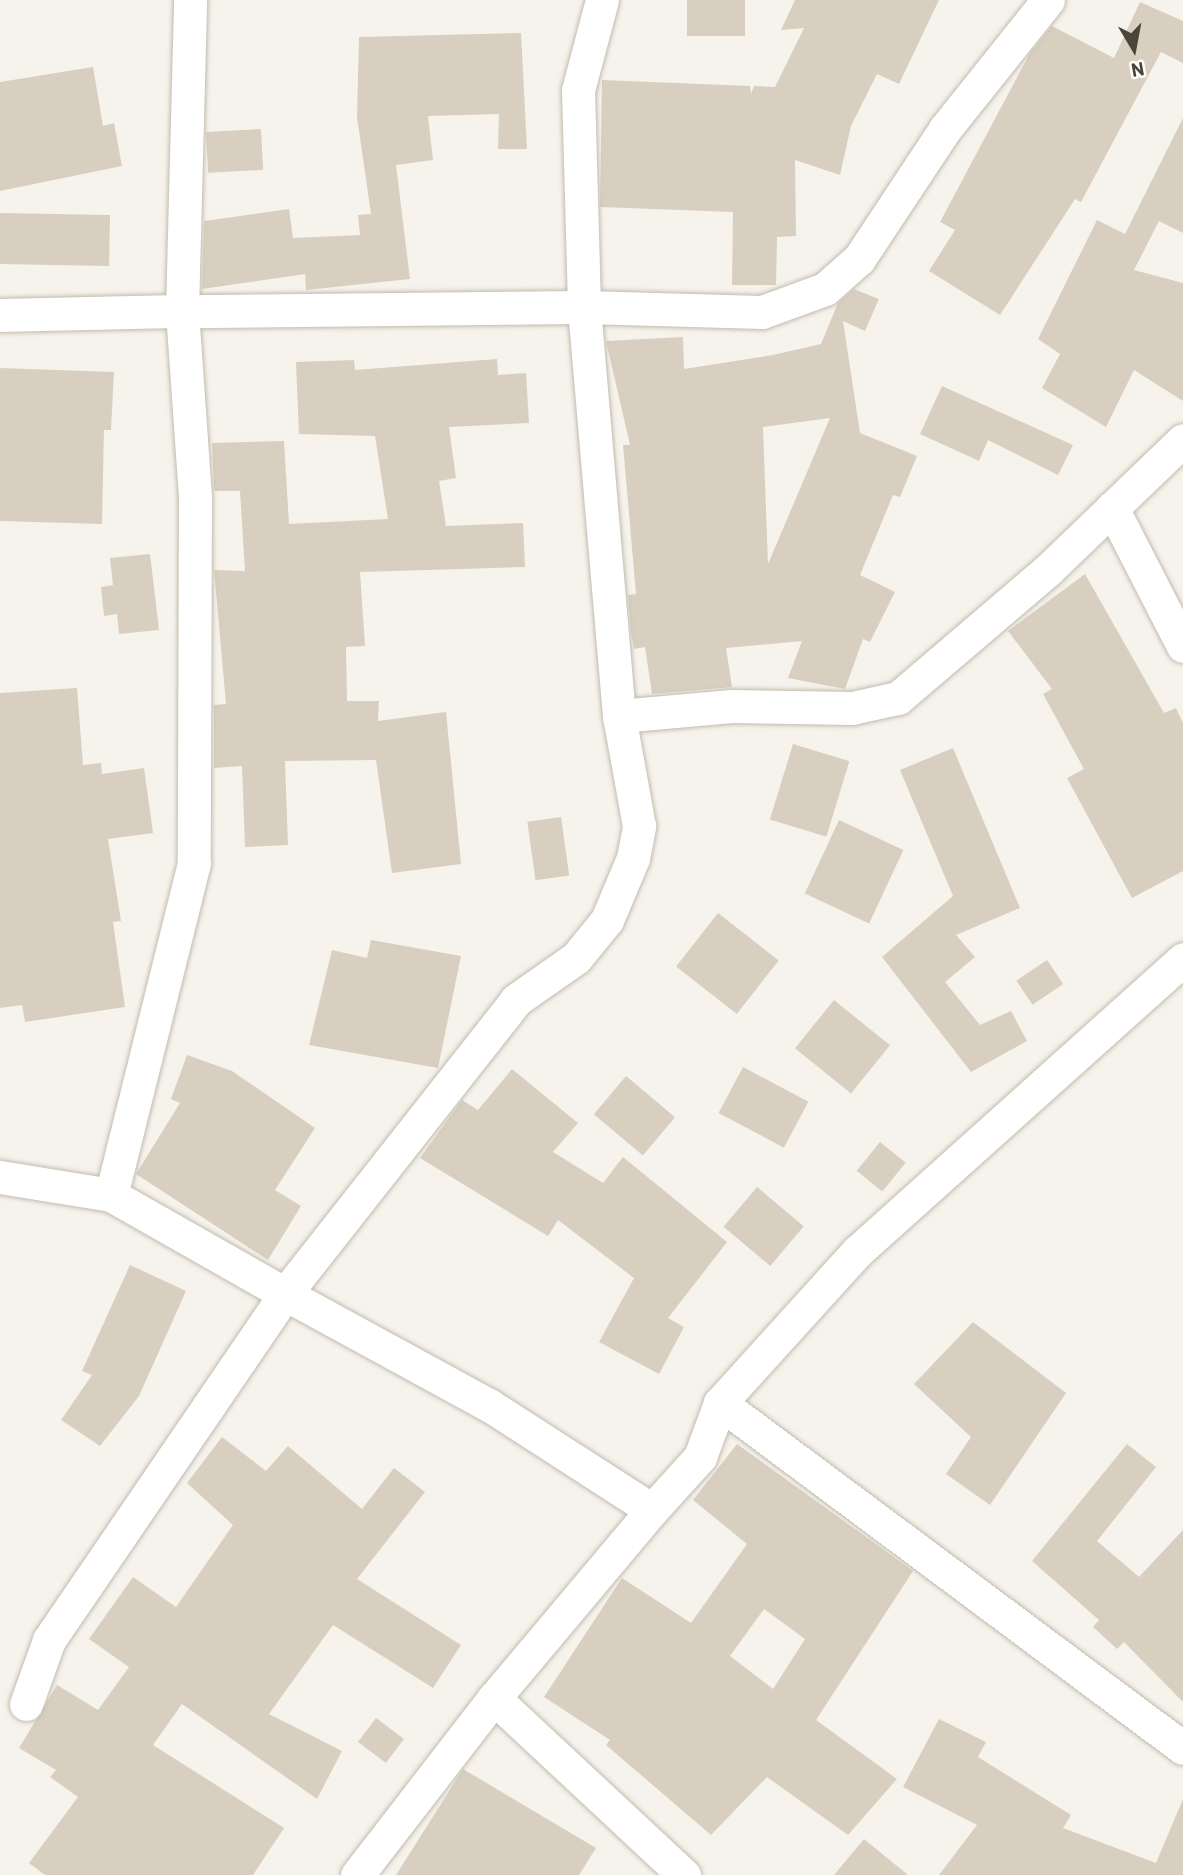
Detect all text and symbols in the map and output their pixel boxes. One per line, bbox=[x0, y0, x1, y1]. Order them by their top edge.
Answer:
north arrow bbox=[1099, 14, 1169, 84]
text: N bbox=[1130, 58, 1146, 83]

